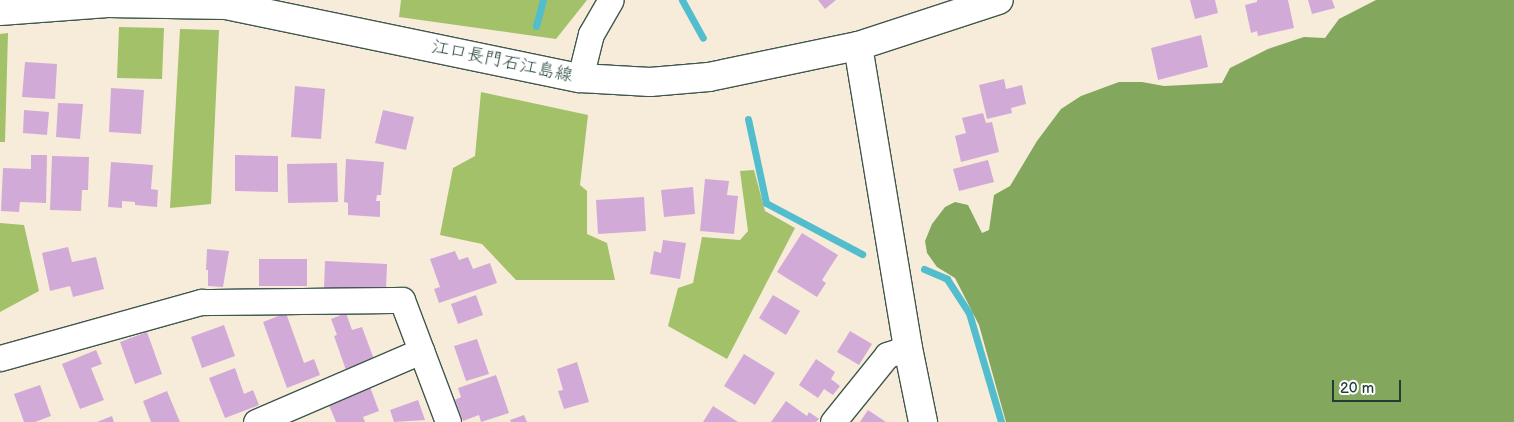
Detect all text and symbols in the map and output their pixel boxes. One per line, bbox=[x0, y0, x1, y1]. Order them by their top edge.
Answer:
street label: 江口長門石江島線 bbox=[429, 36, 575, 88]
scale bar bbox=[1334, 370, 1403, 402]
text: 20 m bbox=[1340, 379, 1374, 398]

